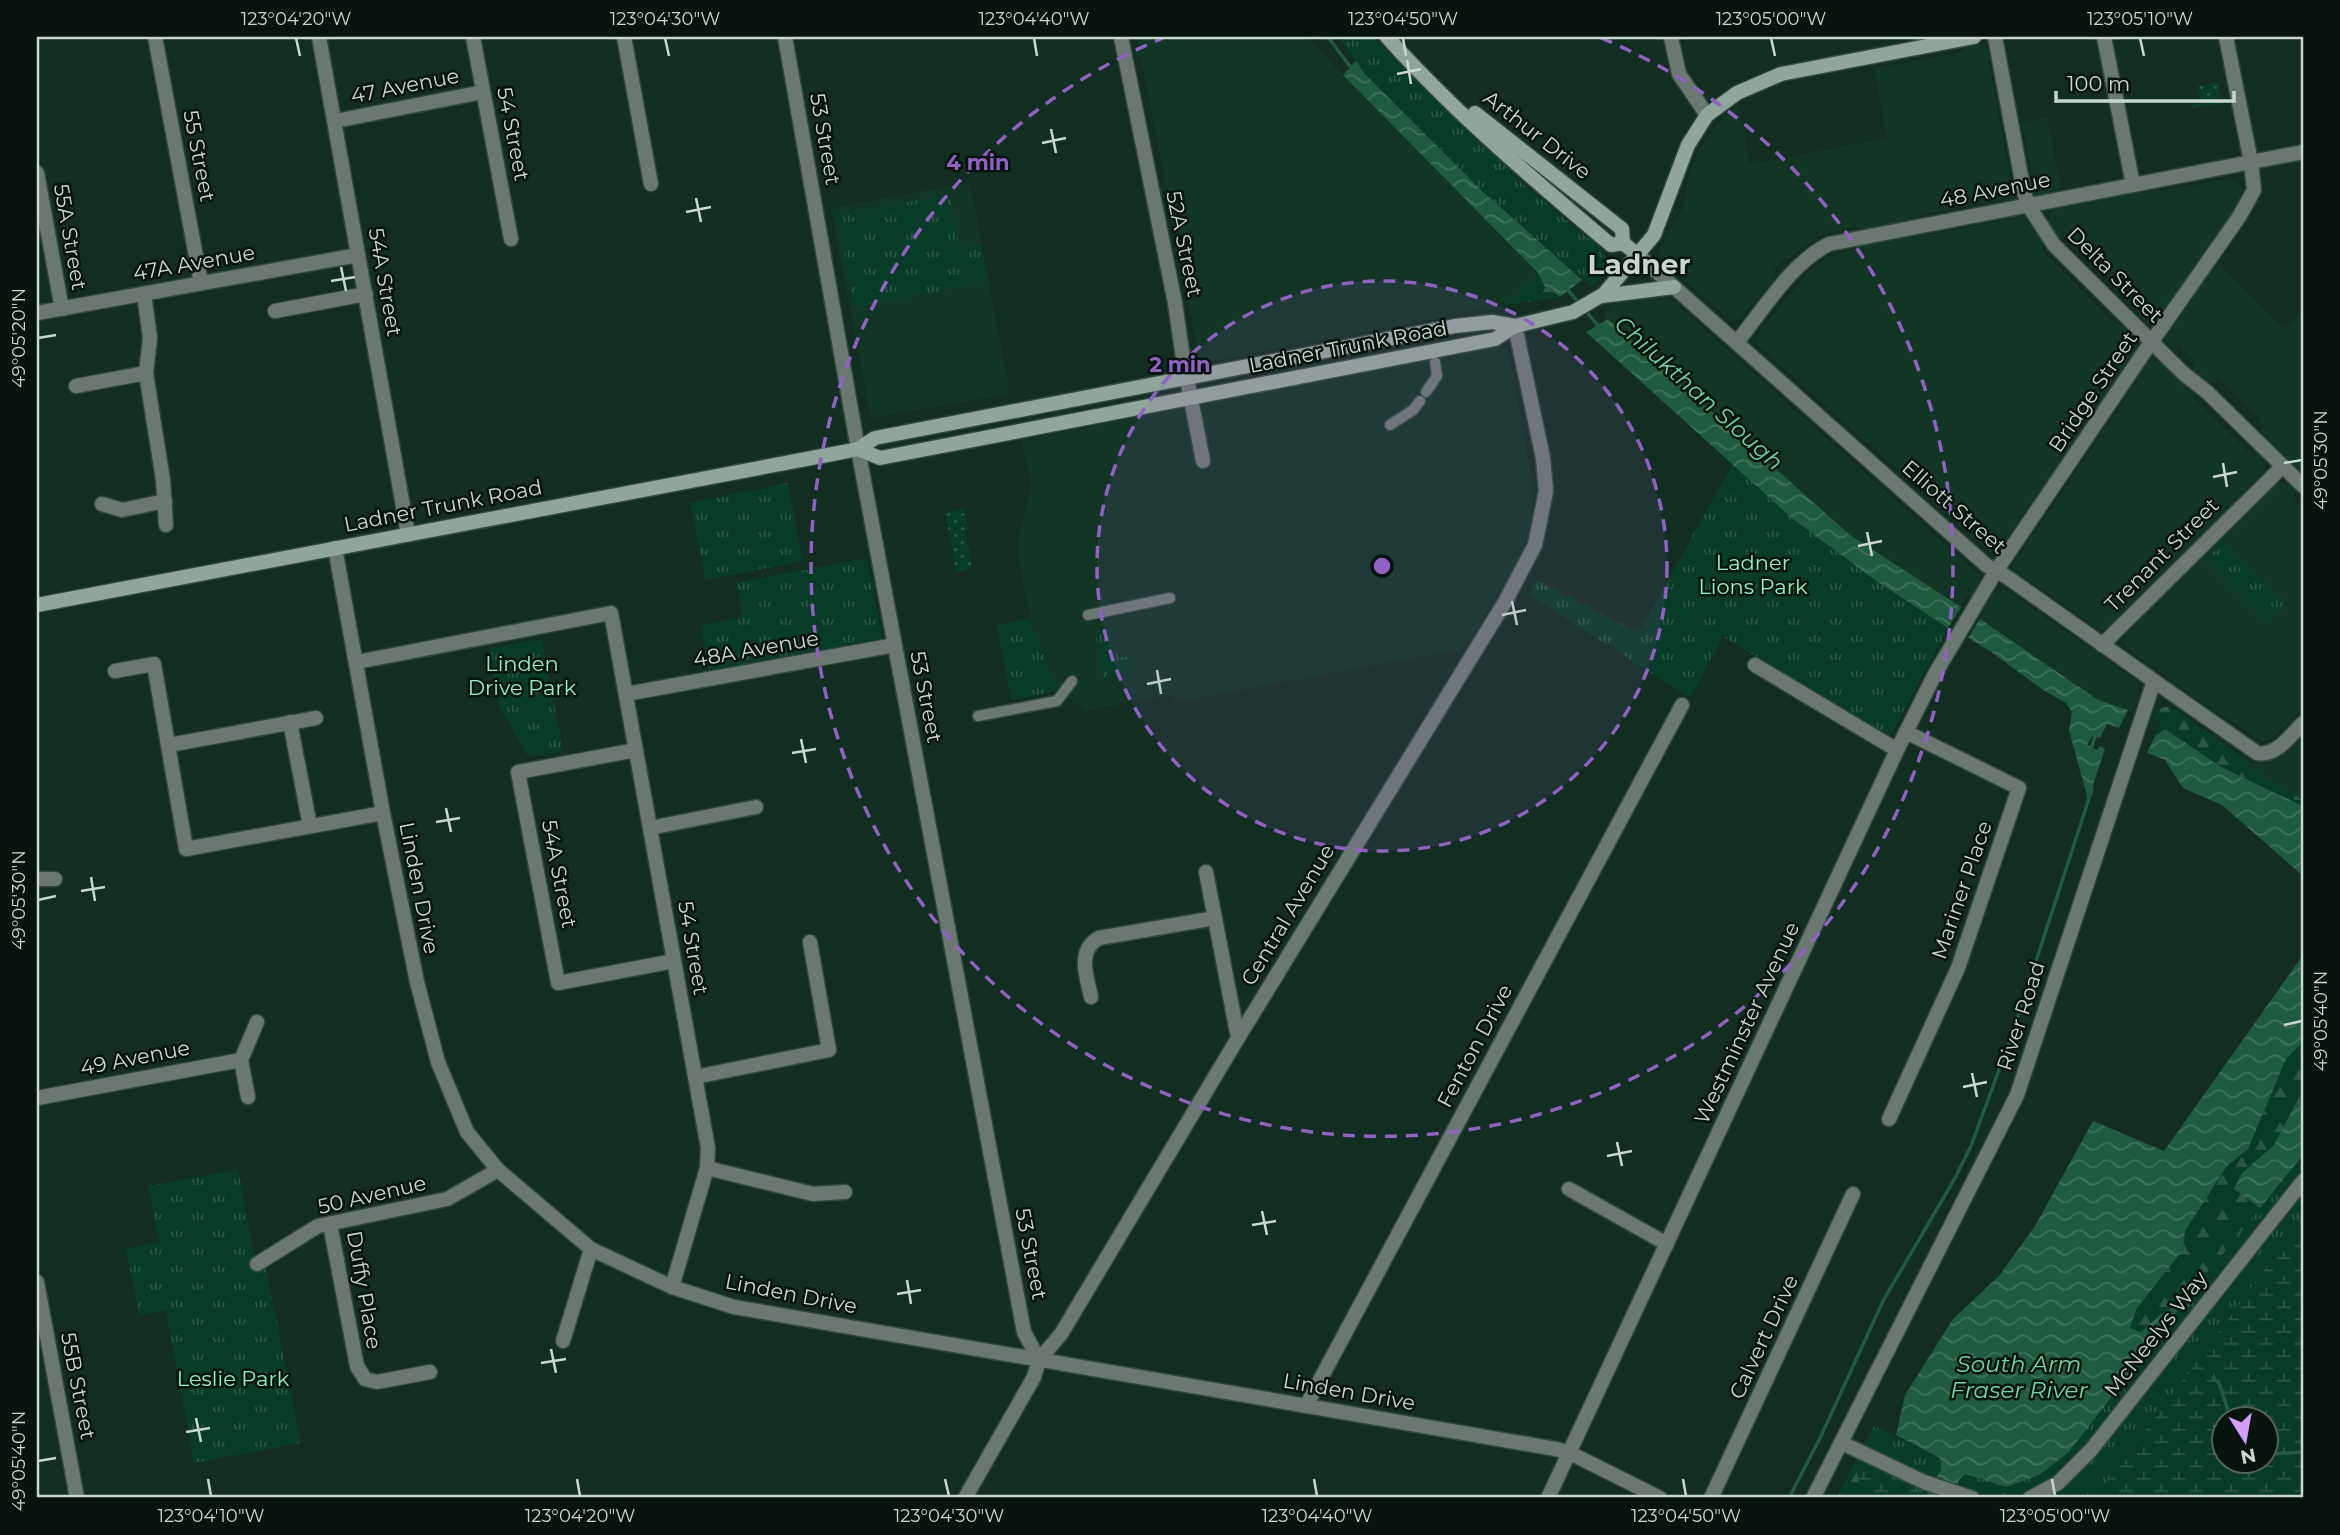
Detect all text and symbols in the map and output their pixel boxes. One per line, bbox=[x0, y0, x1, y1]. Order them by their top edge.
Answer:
text: 123°04'20"W bbox=[241, 8, 351, 30]
text: 123°04'30"W bbox=[610, 8, 720, 30]
text: 123°04'40"W bbox=[978, 8, 1090, 30]
text: 123°04'50"W bbox=[1348, 8, 1458, 30]
text: 123°05'00"W bbox=[1716, 8, 1826, 30]
text: 123°05'10"W bbox=[2087, 8, 2193, 30]
scale bar bbox=[2056, 60, 2235, 104]
street label: 47 Avenue bbox=[349, 63, 461, 108]
text: 100 m bbox=[2067, 71, 2130, 96]
street label: 54 Street bbox=[492, 85, 535, 183]
street label: Arthur Drive bbox=[1479, 85, 1596, 184]
street label: 53 Street bbox=[805, 91, 846, 187]
street label: 55 Street bbox=[178, 108, 221, 204]
text: 4 min bbox=[946, 150, 1010, 175]
street label: 48 Avenue bbox=[1937, 167, 2052, 212]
street label: 55A Street bbox=[49, 182, 92, 292]
street label: 52A Street bbox=[1161, 189, 1208, 299]
street label: Delta Street bbox=[2062, 222, 2168, 328]
street label: 54A Street bbox=[364, 226, 407, 338]
street label: 47A Avenue bbox=[131, 239, 257, 286]
district label: Ladner bbox=[1588, 247, 1690, 281]
text: 49°05'20"N bbox=[8, 288, 30, 388]
water label: Chilukthan Slough bbox=[1609, 310, 1789, 476]
street label: Ladner Trunk Road bbox=[1247, 315, 1449, 378]
street label: Bridge Street bbox=[2043, 327, 2142, 457]
text: 2 min bbox=[1149, 352, 1211, 377]
text: 49°05'30"N bbox=[2310, 410, 2332, 510]
street label: Elliott Street bbox=[1897, 455, 2012, 559]
street label: Ladner Trunk Road bbox=[342, 474, 544, 537]
street label: Trenant Street bbox=[2099, 492, 2224, 617]
park label: Ladner Lions Park bbox=[1698, 550, 1808, 599]
centre of rings bbox=[1370, 554, 1394, 578]
street label: 48A Avenue bbox=[691, 625, 821, 672]
street label: 53 Street bbox=[905, 649, 948, 745]
park label: Linden Drive Park bbox=[468, 651, 577, 700]
street label: Mariner Place bbox=[1926, 817, 1997, 962]
street label: 54A Street bbox=[537, 818, 582, 930]
street label: Linden Drive bbox=[394, 820, 445, 956]
street label: Central Avenue bbox=[1236, 840, 1340, 990]
text: 49°05'30"N bbox=[8, 850, 30, 950]
street label: 54 Street bbox=[673, 899, 714, 997]
street label: Westminster Avenue bbox=[1689, 918, 1804, 1128]
street label: River Road bbox=[1991, 958, 2050, 1074]
text: 49°05'40"N bbox=[2310, 971, 2332, 1071]
street label: Fenton Drive bbox=[1432, 980, 1517, 1112]
street label: 49 Avenue bbox=[78, 1035, 192, 1080]
street label: 50 Avenue bbox=[315, 1170, 429, 1219]
street label: 53 Street bbox=[1010, 1206, 1053, 1302]
street label: Duffy Place bbox=[342, 1229, 387, 1351]
street label: McNeelys Way bbox=[2099, 1265, 2213, 1401]
street label: Linden Drive bbox=[723, 1268, 859, 1319]
street label: Calvert Drive bbox=[1724, 1271, 1803, 1403]
street label: 55B Street bbox=[56, 1330, 101, 1442]
water label: South Arm Fraser River bbox=[1950, 1350, 2088, 1404]
park label: Leslie Park bbox=[177, 1366, 290, 1391]
street label: Linden Drive bbox=[1281, 1368, 1417, 1415]
north arrow bbox=[2210, 1406, 2280, 1476]
text: 49°05'40"N bbox=[8, 1411, 30, 1511]
text: N bbox=[2238, 1443, 2258, 1469]
text: 123°04'10"W bbox=[157, 1505, 265, 1527]
text: 123°04'20"W bbox=[525, 1505, 635, 1527]
text: 123°04'30"W bbox=[894, 1505, 1004, 1527]
text: 123°04'40"W bbox=[1261, 1505, 1373, 1527]
text: 123°04'50"W bbox=[1631, 1505, 1741, 1527]
text: 123°05'00"W bbox=[2000, 1505, 2110, 1527]

